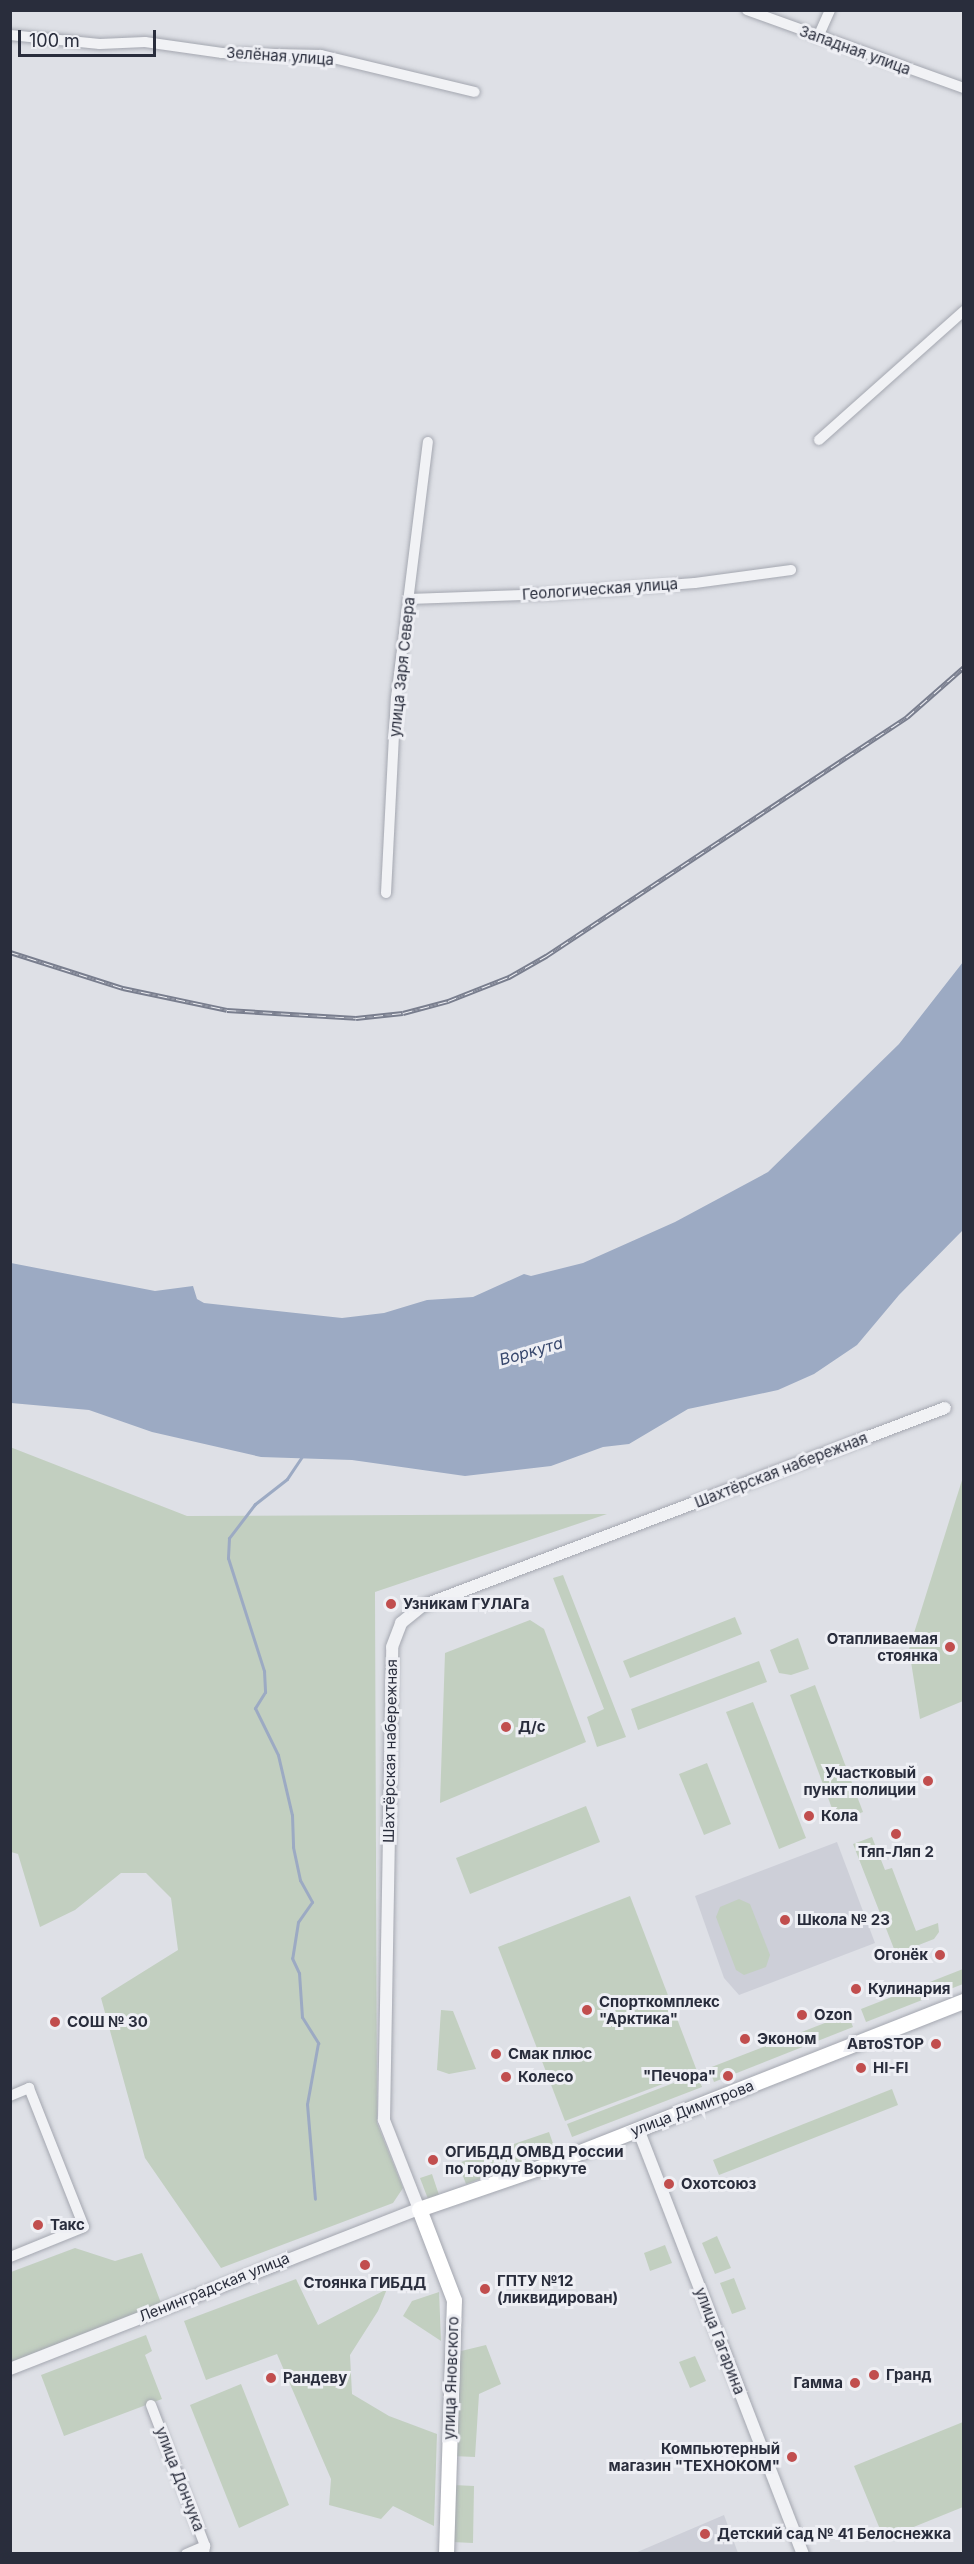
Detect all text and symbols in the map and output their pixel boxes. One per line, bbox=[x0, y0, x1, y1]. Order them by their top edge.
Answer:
scale bar bbox=[21, 18, 159, 56]
street label: Западная улица bbox=[797, 22, 913, 78]
text: 100 m bbox=[29, 30, 80, 51]
street label: Зелёная улица bbox=[226, 43, 334, 69]
street label: Геологическая улица bbox=[521, 575, 679, 603]
street label: улица Заря Севера bbox=[386, 596, 418, 738]
water label: Воркута bbox=[497, 1333, 565, 1369]
street label: Шахтёрская набережная bbox=[692, 1429, 870, 1511]
place label: Узникам ГУЛАГа bbox=[403, 1595, 529, 1613]
marker: Узникам ГУЛАГа bbox=[384, 1597, 398, 1611]
place label: Отапливаемая стоянка bbox=[827, 1629, 938, 1664]
marker: Отапливаемая стоянка bbox=[943, 1640, 957, 1654]
street label: Шахтёрская набережная bbox=[379, 1659, 401, 1843]
place label: Д/с bbox=[518, 1718, 546, 1736]
marker: Д/с bbox=[499, 1720, 513, 1734]
place label: Участковый пункт полиции bbox=[803, 1763, 916, 1798]
marker: Участковый пункт полиции bbox=[921, 1774, 935, 1788]
place label: Кола bbox=[821, 1807, 858, 1825]
marker: Кола bbox=[802, 1809, 816, 1823]
marker: Тяп-Ляп 2 bbox=[889, 1827, 903, 1841]
place label: Тяп-Ляп 2 bbox=[858, 1843, 934, 1861]
place label: Школа № 23 bbox=[797, 1911, 890, 1929]
marker: Школа № 23 bbox=[778, 1913, 792, 1927]
place label: Огонёк bbox=[874, 1946, 928, 1964]
marker: Огонёк bbox=[933, 1948, 947, 1962]
place label: Кулинария bbox=[868, 1980, 950, 1998]
marker: Кулинария bbox=[849, 1982, 863, 1996]
place label: Спорткомплекс "Арктика" bbox=[599, 1992, 720, 2027]
marker: Спорткомплекс "Арктика" bbox=[580, 2003, 594, 2017]
place label: Ozon bbox=[814, 2006, 852, 2024]
marker: Ozon bbox=[795, 2008, 809, 2022]
place label: СОШ № 30 bbox=[67, 2013, 148, 2031]
marker: СОШ № 30 bbox=[48, 2015, 62, 2029]
place label: Эконом bbox=[757, 2030, 816, 2048]
marker: Эконом bbox=[738, 2032, 752, 2046]
place label: АвтоSTOP bbox=[847, 2035, 924, 2053]
marker: АвтоSTOP bbox=[929, 2037, 943, 2051]
place label: Смак плюс bbox=[508, 2045, 592, 2063]
marker: Смак плюс bbox=[489, 2047, 503, 2061]
place label: HI-FI bbox=[873, 2059, 908, 2077]
marker: HI-FI bbox=[854, 2061, 868, 2075]
place label: "Печора" bbox=[643, 2067, 716, 2085]
place label: Колесо bbox=[518, 2068, 573, 2086]
marker: "Печора" bbox=[721, 2069, 735, 2083]
marker: Колесо bbox=[499, 2070, 513, 2084]
street label: улица Димитрова bbox=[628, 2076, 756, 2140]
place label: ОГИБДД ОМВД России по городу Воркуте bbox=[445, 2142, 623, 2177]
marker: ОГИБДД ОМВД России по городу Воркуте bbox=[426, 2153, 440, 2167]
place label: Охотсоюз bbox=[681, 2175, 756, 2193]
marker: Охотсоюз bbox=[662, 2177, 676, 2191]
place label: Такс bbox=[50, 2216, 85, 2234]
marker: Такс bbox=[31, 2218, 45, 2232]
street label: Ленинградская улица bbox=[136, 2249, 292, 2325]
marker: Стоянка ГИБДД bbox=[358, 2258, 372, 2272]
place label: ГПТУ №12 (ликвидирован) bbox=[497, 2271, 618, 2306]
place label: Стоянка ГИБДД bbox=[304, 2274, 426, 2292]
marker: ГПТУ №12 (ликвидирован) bbox=[478, 2282, 492, 2296]
street label: улица Гагарина bbox=[691, 2285, 749, 2397]
street label: улица Яновского bbox=[440, 2316, 462, 2440]
place label: Гранд bbox=[886, 2366, 932, 2384]
marker: Гранд bbox=[867, 2368, 881, 2382]
place label: Рандеву bbox=[283, 2369, 347, 2387]
marker: Рандеву bbox=[264, 2371, 278, 2385]
place label: Гамма bbox=[794, 2374, 843, 2392]
marker: Гамма bbox=[848, 2376, 862, 2390]
street label: улица Дончука bbox=[152, 2424, 208, 2534]
place label: Компьютерный магазин "ТЕХНОКОМ" bbox=[609, 2439, 780, 2474]
marker: Компьютерный магазин "ТЕХНОКОМ" bbox=[785, 2450, 799, 2464]
place label: Детский сад № 41 Белоснежка bbox=[717, 2525, 951, 2543]
marker: Детский сад № 41 Белоснежка bbox=[698, 2527, 712, 2541]

